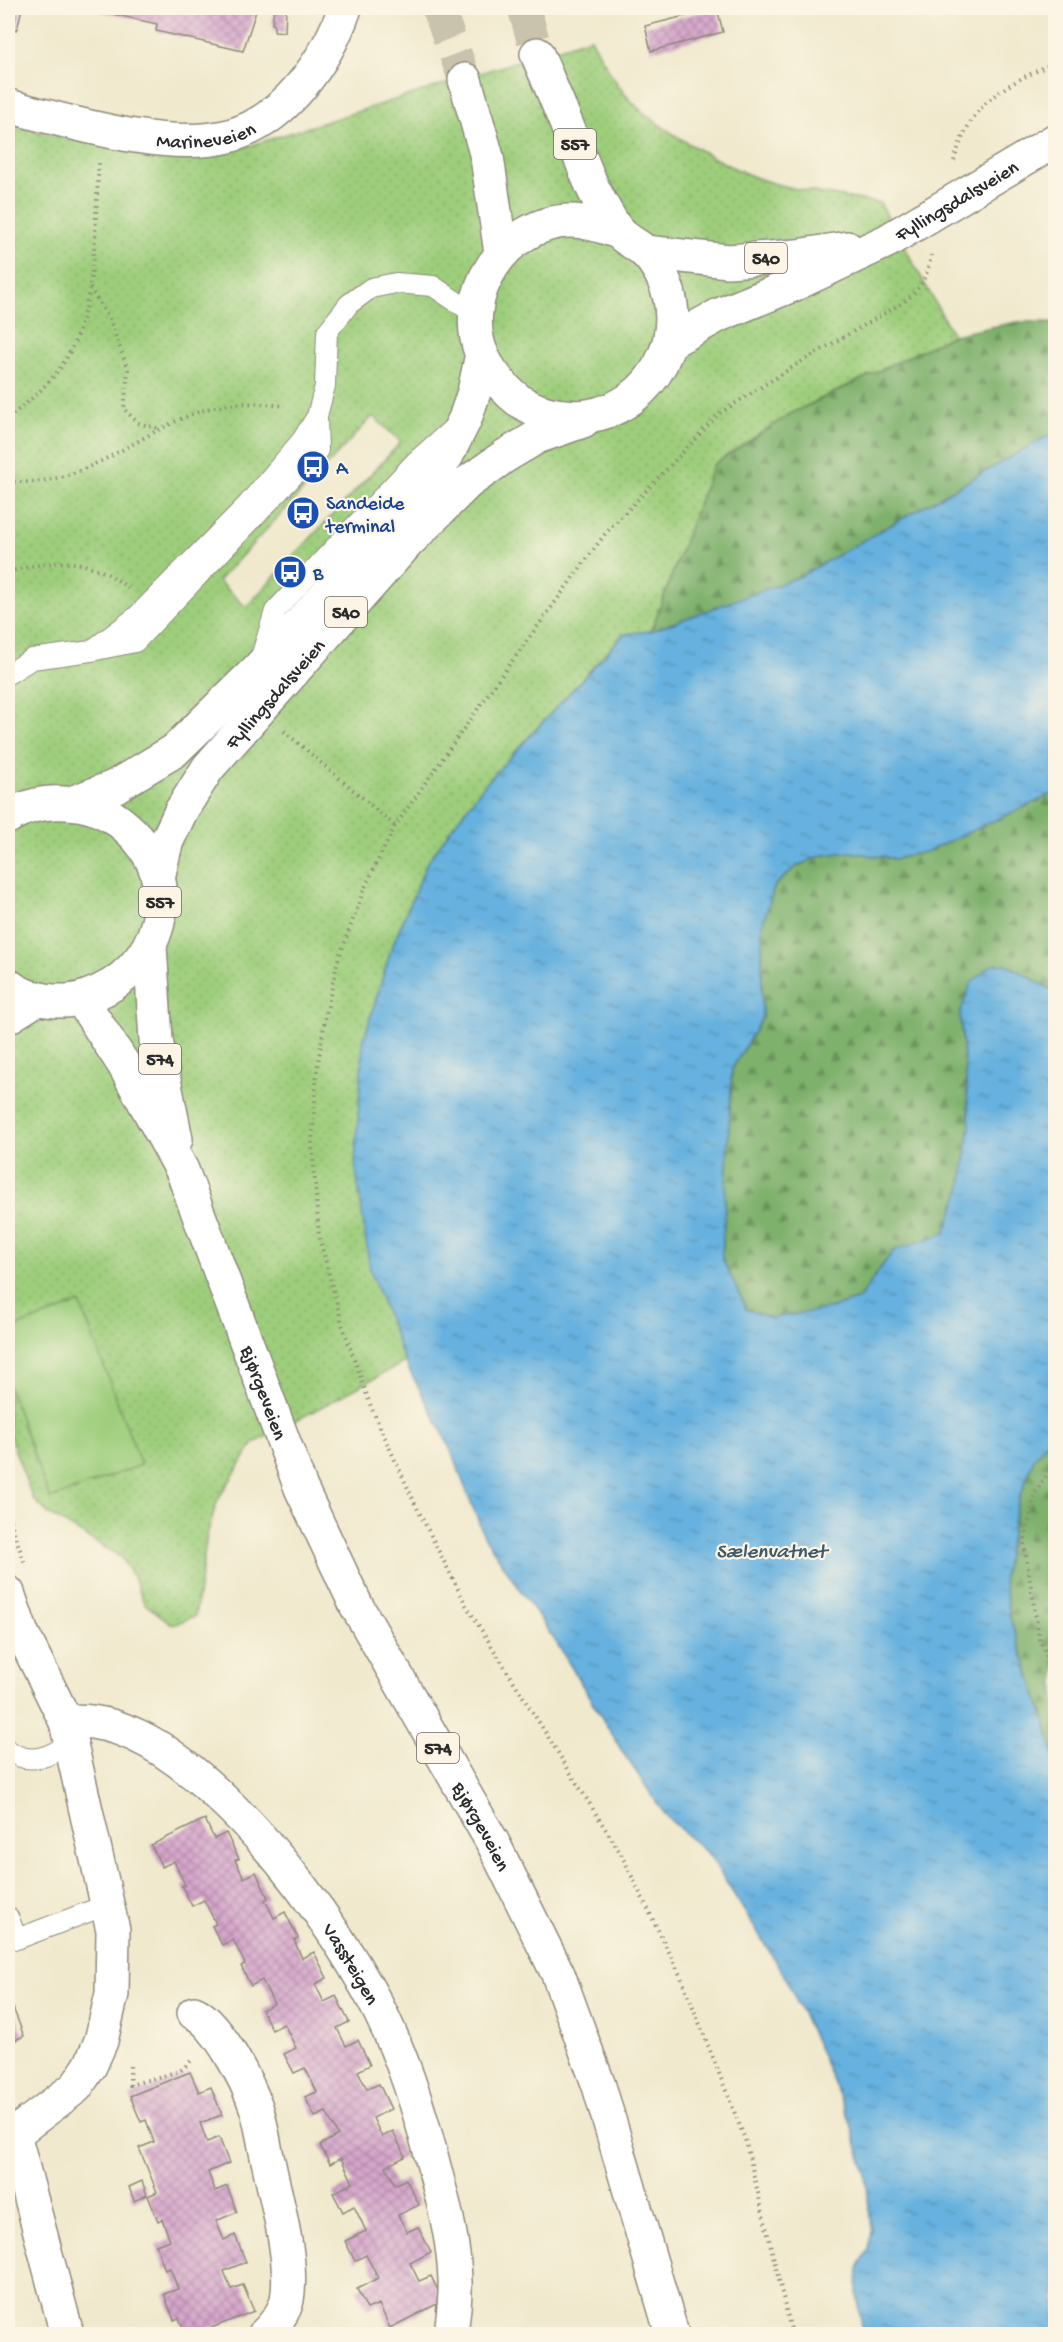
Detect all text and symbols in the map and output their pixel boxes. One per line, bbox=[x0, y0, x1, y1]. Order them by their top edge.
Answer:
street label: Marineveien bbox=[155, 119, 261, 156]
road number: 557 bbox=[554, 129, 596, 159]
street label: Fyllingsdalsveien bbox=[891, 157, 1024, 249]
road number: 540 bbox=[745, 243, 787, 273]
bus stop icon: A bbox=[295, 449, 331, 485]
place label: A bbox=[336, 459, 349, 482]
place label: Sandeide terminal bbox=[324, 494, 405, 540]
bus stop icon: Sandeide terminal bbox=[285, 495, 321, 531]
bus stop icon: B bbox=[272, 554, 308, 590]
place label: B bbox=[312, 564, 324, 587]
road number: 540 bbox=[325, 597, 367, 627]
street label: Fyllingsdalsveien bbox=[221, 635, 332, 756]
road number: 557 bbox=[139, 887, 181, 917]
road number: 574 bbox=[139, 1044, 181, 1074]
street label: Bjørgeveien bbox=[233, 1342, 290, 1444]
water label: Sælenvatnet bbox=[716, 1541, 830, 1566]
road number: 574 bbox=[417, 1733, 459, 1763]
street label: Bjørgeveien bbox=[445, 1778, 513, 1876]
street label: Vassteigen bbox=[315, 1919, 383, 2010]

